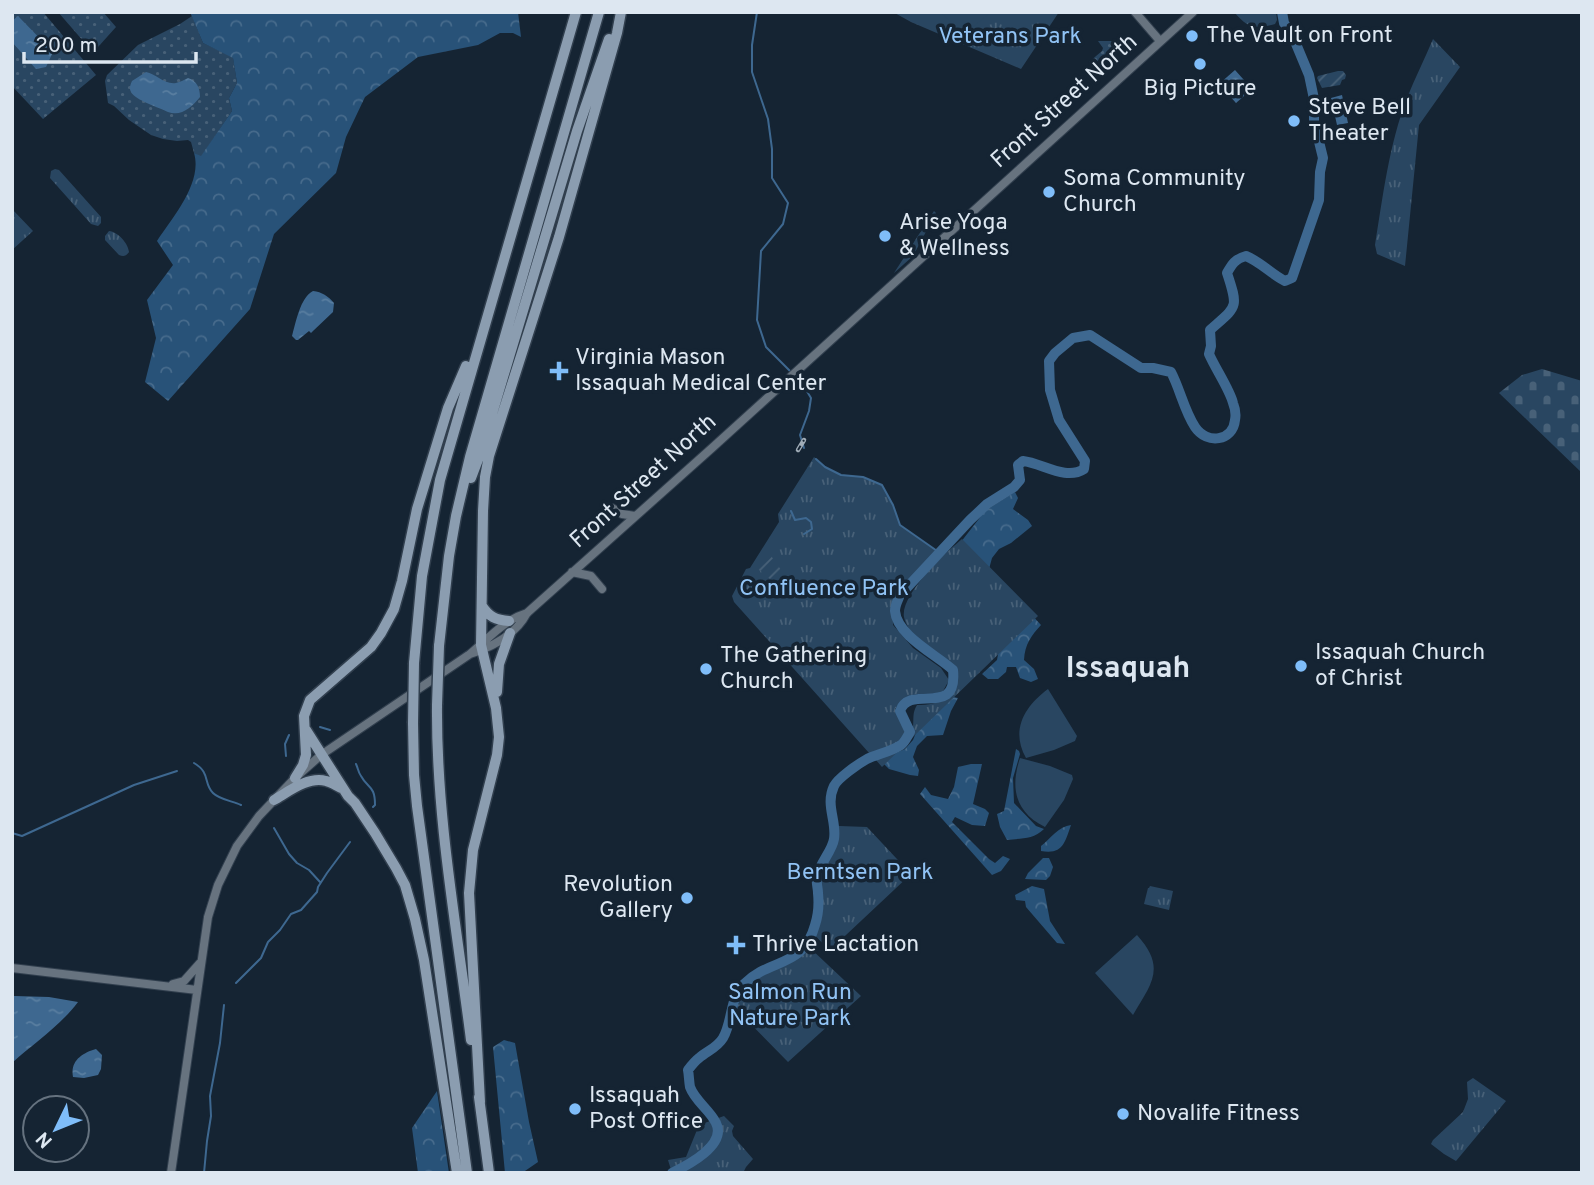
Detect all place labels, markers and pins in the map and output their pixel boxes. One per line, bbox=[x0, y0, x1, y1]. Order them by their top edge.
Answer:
place label: The Vault on Front bbox=[1206, 22, 1393, 51]
marker: The Vault on Front bbox=[1184, 28, 1200, 44]
marker: Big Picture bbox=[1192, 56, 1208, 72]
place label: Big Picture bbox=[1144, 75, 1256, 104]
place label: Steve Bell Theater bbox=[1308, 94, 1411, 149]
marker: Steve Bell Theater bbox=[1286, 113, 1302, 129]
place label: Soma Community Church bbox=[1063, 165, 1246, 220]
marker: Soma Community Church bbox=[1041, 184, 1057, 200]
place label: Arise Yoga & Wellness bbox=[899, 209, 1010, 264]
marker: Arise Yoga & Wellness bbox=[877, 228, 893, 244]
place label: Virginia Mason Issaquah Medical Center bbox=[575, 344, 827, 399]
marker: Virginia Mason Issaquah Medical Center bbox=[549, 361, 569, 381]
place label: Issaquah Church of Christ bbox=[1315, 639, 1485, 694]
place label: The Gathering Church bbox=[720, 642, 867, 697]
marker: Issaquah Church of Christ bbox=[1293, 658, 1309, 674]
marker: The Gathering Church bbox=[698, 661, 714, 677]
place label: Revolution Gallery bbox=[563, 871, 673, 926]
marker: Revolution Gallery bbox=[679, 890, 695, 906]
place label: Thrive Lactation bbox=[752, 931, 919, 960]
marker: Thrive Lactation bbox=[726, 935, 746, 955]
place label: Issaquah Post Office bbox=[589, 1082, 703, 1137]
place label: Novalife Fitness bbox=[1137, 1100, 1300, 1129]
marker: Issaquah Post Office bbox=[567, 1101, 583, 1117]
marker: Novalife Fitness bbox=[1115, 1106, 1131, 1122]

